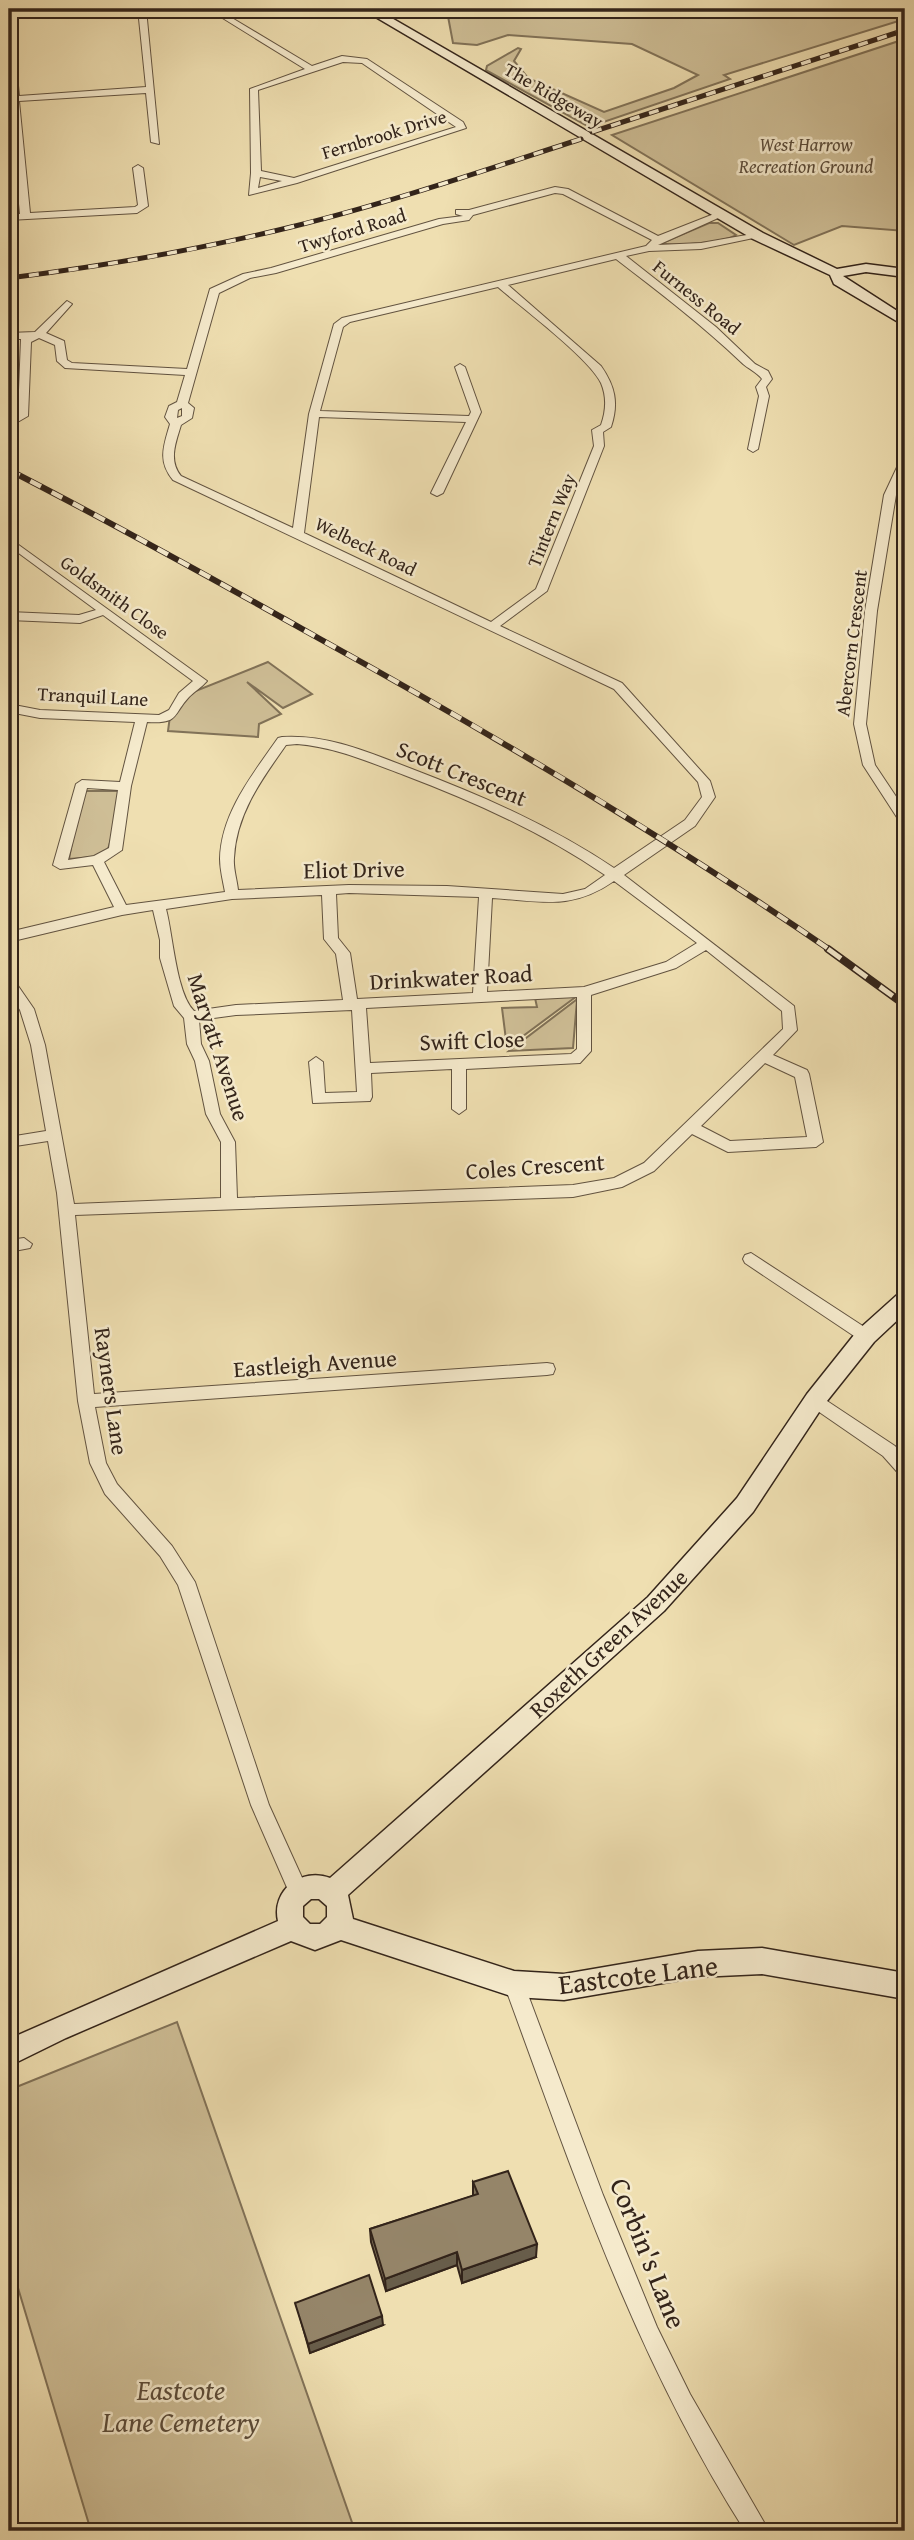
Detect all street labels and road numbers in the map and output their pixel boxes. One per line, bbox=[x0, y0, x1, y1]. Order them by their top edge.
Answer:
street label: The Ridgeway bbox=[499, 55, 609, 135]
street label: Fernbrook Drive bbox=[318, 102, 450, 166]
street label: Twyford Road bbox=[295, 200, 410, 260]
street label: Furness Road bbox=[647, 253, 748, 342]
street label: Tintern Way bbox=[520, 468, 583, 571]
street label: Welbeck Road bbox=[310, 509, 422, 583]
street label: Goldsmith Close bbox=[55, 548, 175, 646]
street label: Abercorn Crescent bbox=[828, 568, 874, 718]
street label: Tranquil Lane bbox=[37, 679, 149, 713]
street label: Scott Crescent bbox=[392, 732, 532, 814]
street label: Eliot Drive bbox=[303, 852, 405, 886]
street label: Drinkwater Road bbox=[369, 956, 534, 998]
street label: Maryatt Avenue bbox=[180, 969, 258, 1125]
street label: Swift Close bbox=[419, 1022, 525, 1058]
street label: Coles Crescent bbox=[464, 1145, 606, 1187]
street label: Rayners Lane bbox=[87, 1325, 137, 1457]
street label: Eastleigh Avenue bbox=[232, 1341, 398, 1385]
street label: Roxeth Green Avenue bbox=[522, 1561, 694, 1725]
street label: Eastcote Lane bbox=[556, 1944, 720, 2004]
street label: Corbin's Lane bbox=[600, 2171, 698, 2335]

